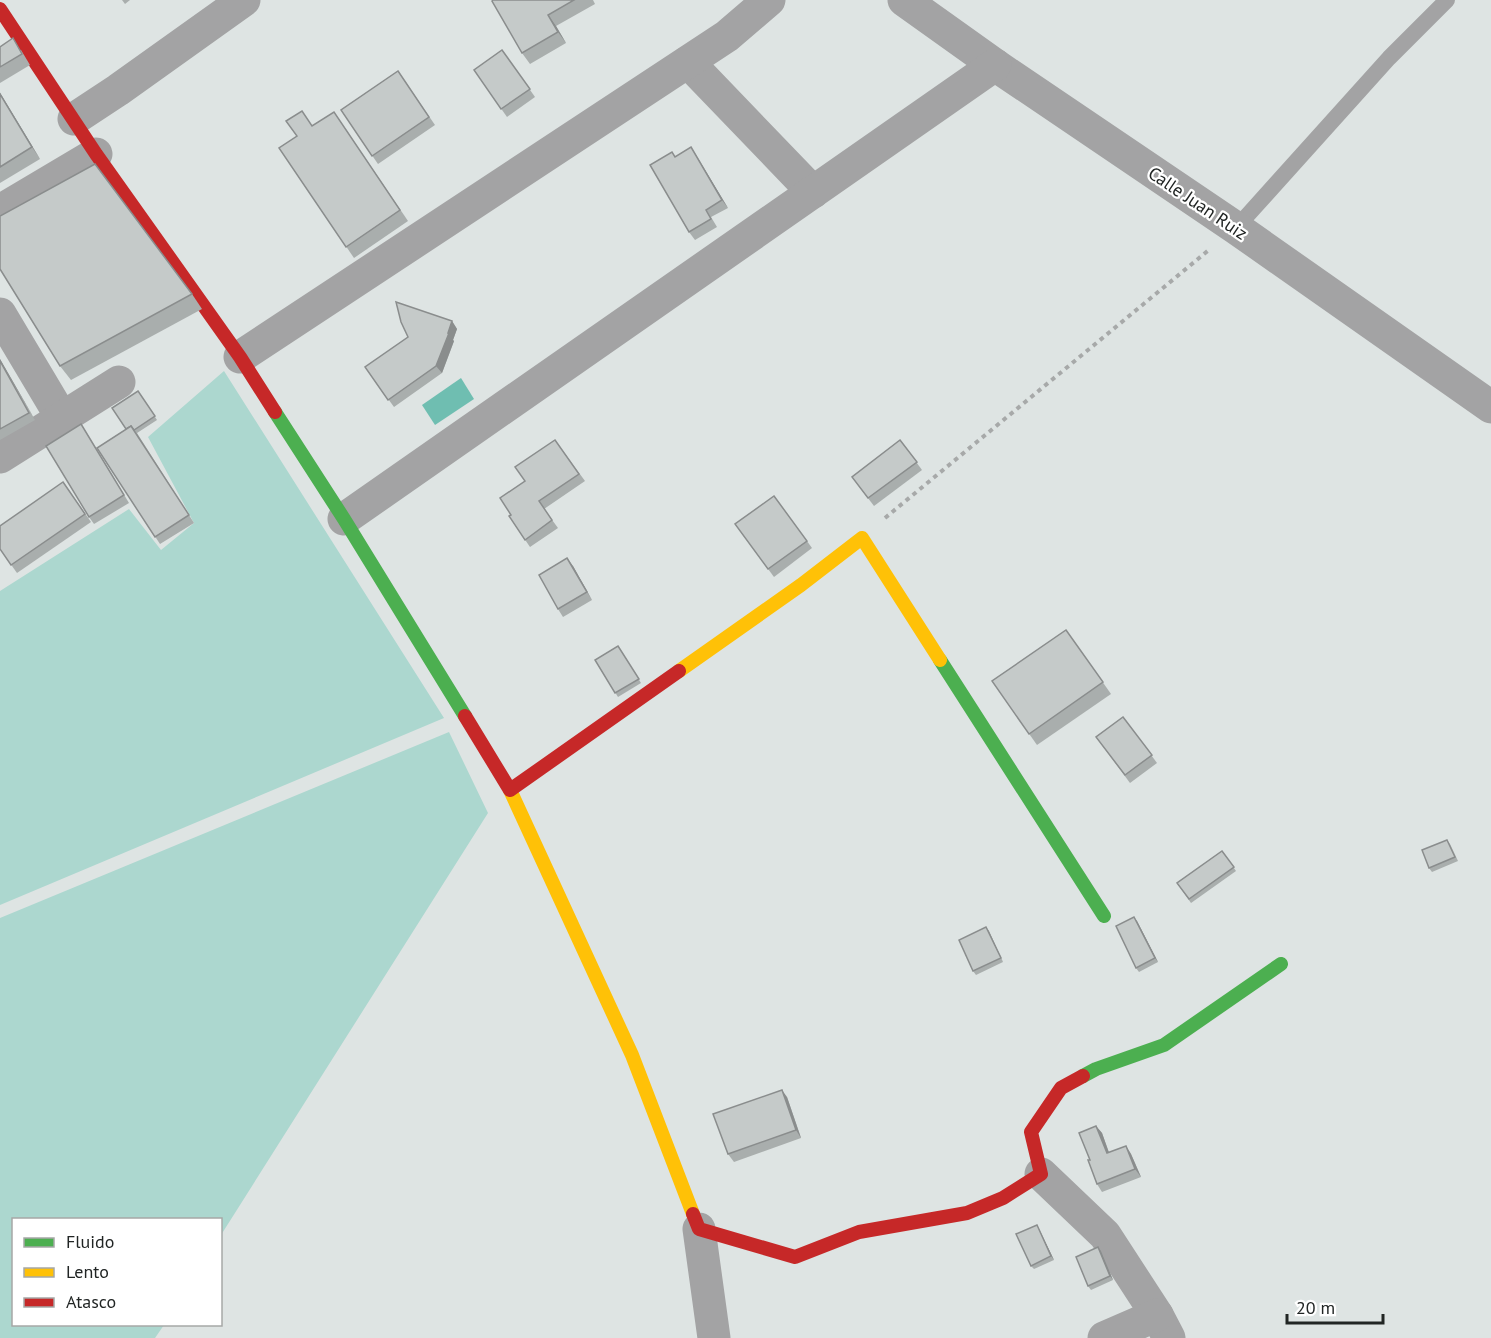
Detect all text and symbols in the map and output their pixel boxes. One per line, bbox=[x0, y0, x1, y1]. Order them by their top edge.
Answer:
street label: Calle Juan Ruiz bbox=[1144, 161, 1252, 245]
legend bbox=[12, 1218, 222, 1326]
text: Fluido bbox=[66, 1230, 114, 1253]
text: Lento bbox=[66, 1260, 109, 1283]
scale bar bbox=[1287, 1287, 1383, 1325]
text: Atasco bbox=[66, 1290, 116, 1313]
text: 20 m bbox=[1296, 1296, 1335, 1319]

